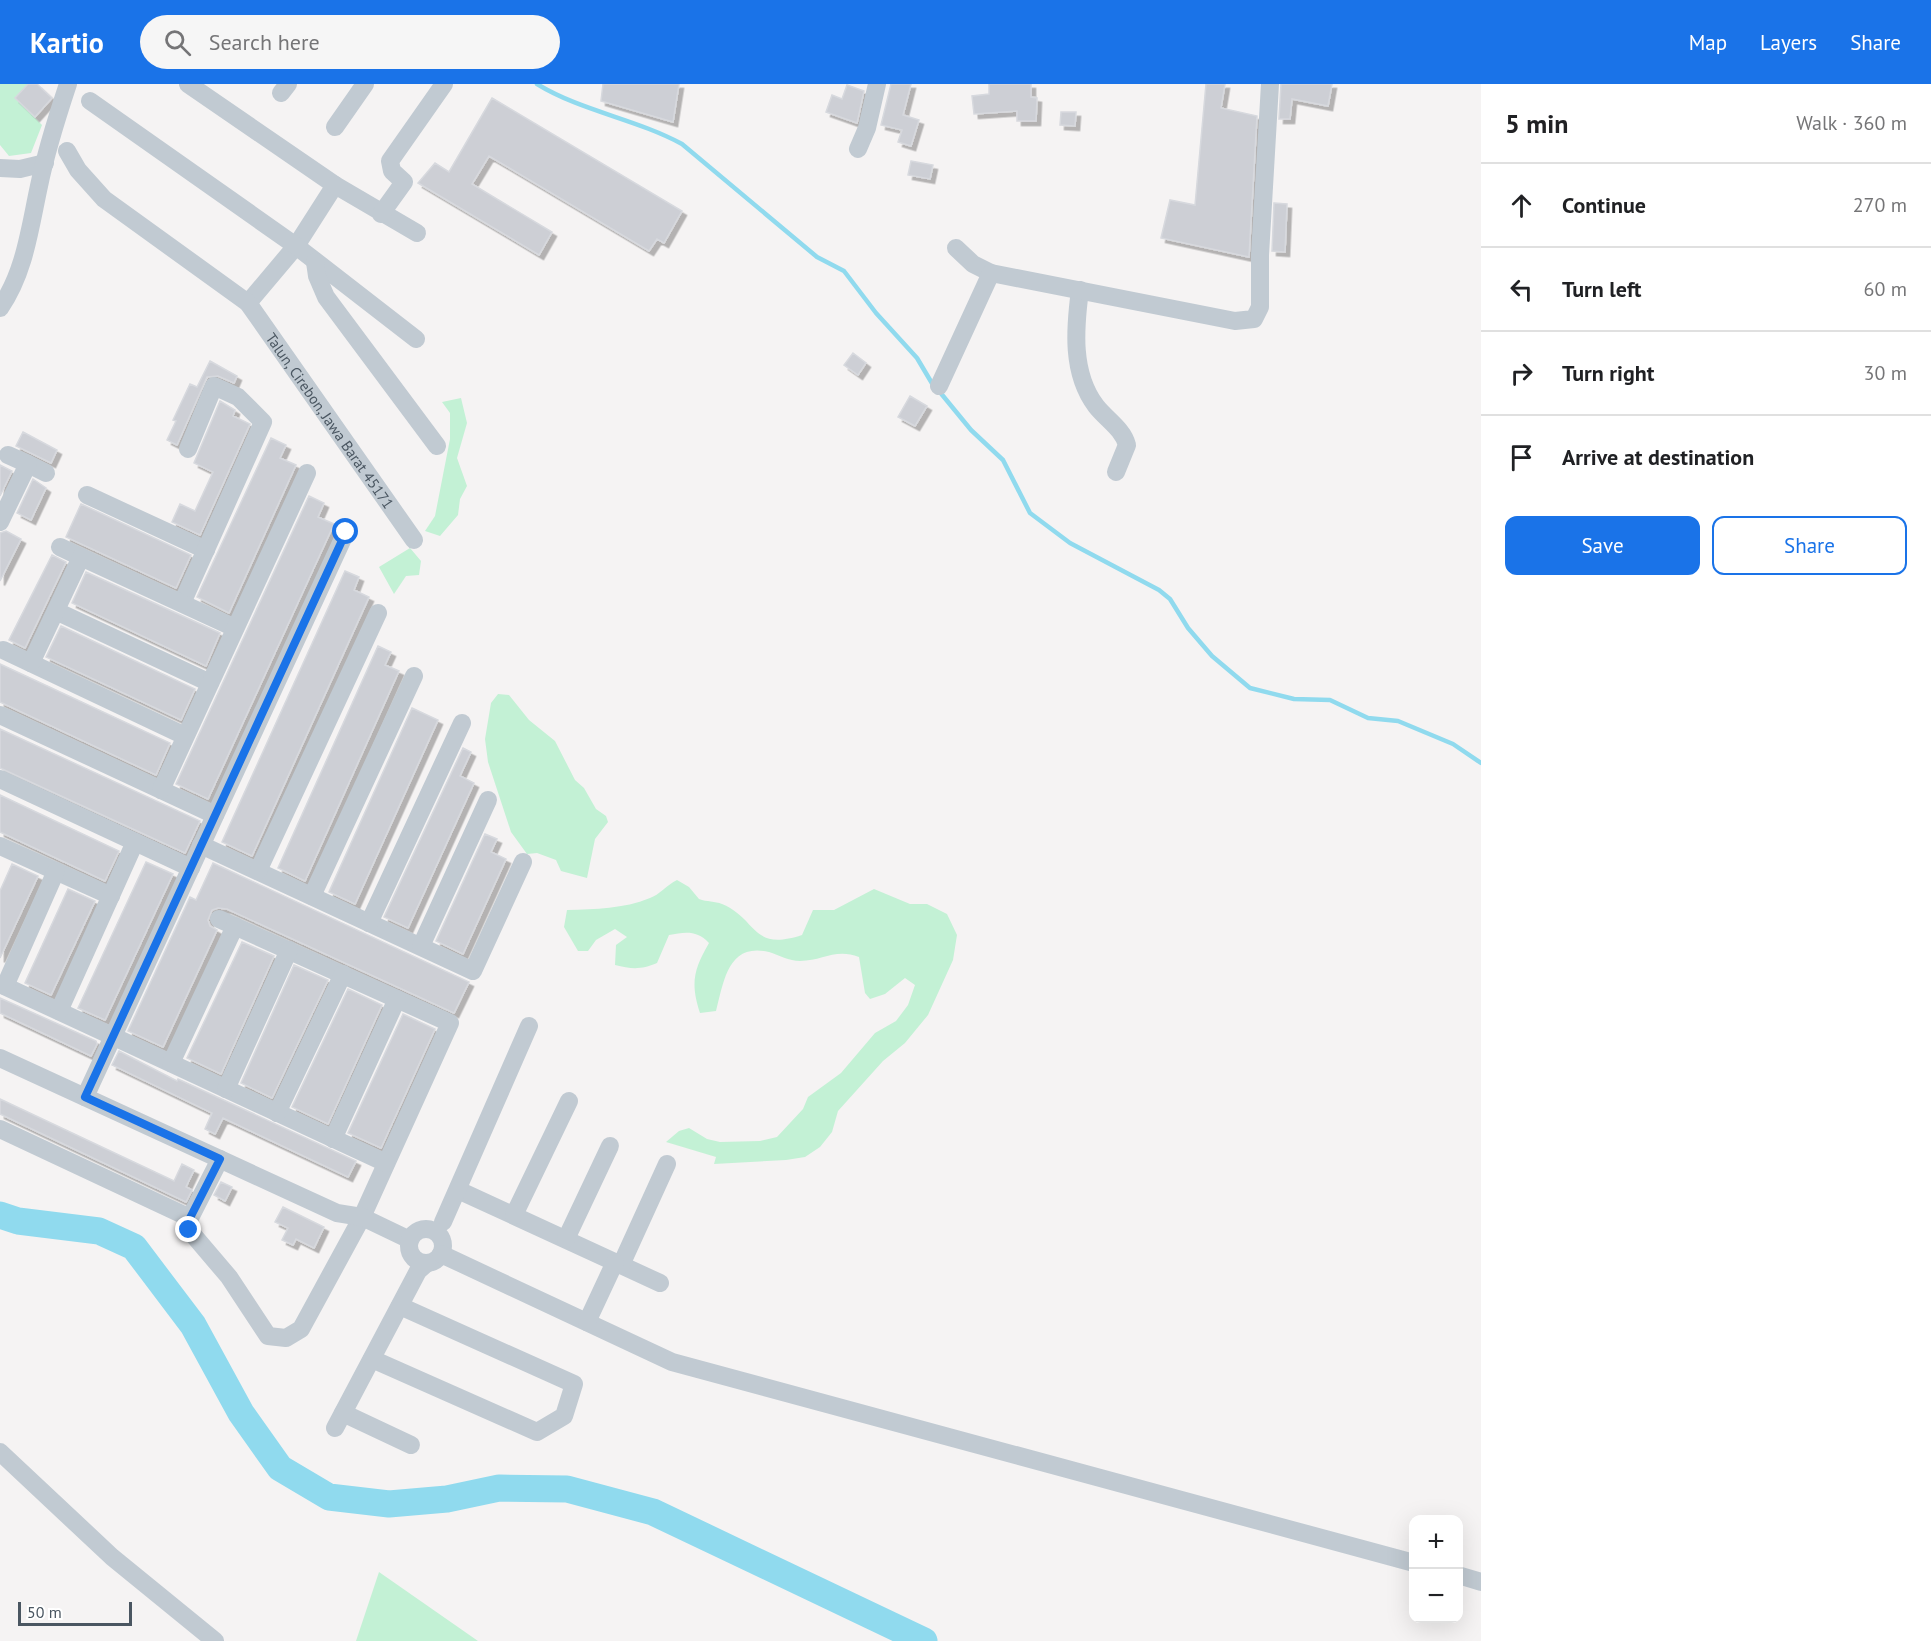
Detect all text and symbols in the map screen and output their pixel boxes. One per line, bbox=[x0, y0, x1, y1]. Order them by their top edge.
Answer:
search box bbox=[140, 15, 560, 69]
text: Kartio bbox=[30, 24, 104, 61]
icon: search bbox=[161, 26, 194, 59]
text: Search here bbox=[209, 28, 320, 56]
text: Map bbox=[1689, 29, 1727, 56]
text: Layers bbox=[1760, 29, 1817, 56]
text: Share bbox=[1850, 29, 1901, 56]
text: 5 min bbox=[1505, 107, 1568, 140]
text: Walk · 360 m bbox=[1796, 110, 1907, 136]
icon: ahead bbox=[1505, 189, 1538, 222]
text: Continue bbox=[1562, 191, 1646, 219]
text: 270 m bbox=[1853, 192, 1907, 218]
icon: left bbox=[1505, 273, 1538, 306]
text: Turn left bbox=[1562, 275, 1642, 303]
text: 60 m bbox=[1864, 276, 1907, 302]
street label: Talun, Cirebon, Jawa Barat 45171 bbox=[262, 329, 398, 512]
icon: right bbox=[1505, 357, 1538, 390]
text: Turn right bbox=[1562, 359, 1654, 387]
text: 30 m bbox=[1864, 360, 1907, 386]
icon: arrive bbox=[1505, 441, 1538, 474]
text: Arrive at destination bbox=[1562, 443, 1754, 471]
button: Save bbox=[1505, 516, 1700, 575]
button: Share bbox=[1712, 516, 1907, 575]
route start bbox=[332, 518, 358, 544]
route end bbox=[175, 1216, 201, 1242]
map controls bbox=[1409, 1515, 1463, 1623]
button: + bbox=[1409, 1515, 1463, 1569]
button: − bbox=[1409, 1569, 1463, 1623]
scale bar bbox=[18, 1599, 132, 1626]
text: 50 m bbox=[27, 1602, 62, 1622]

